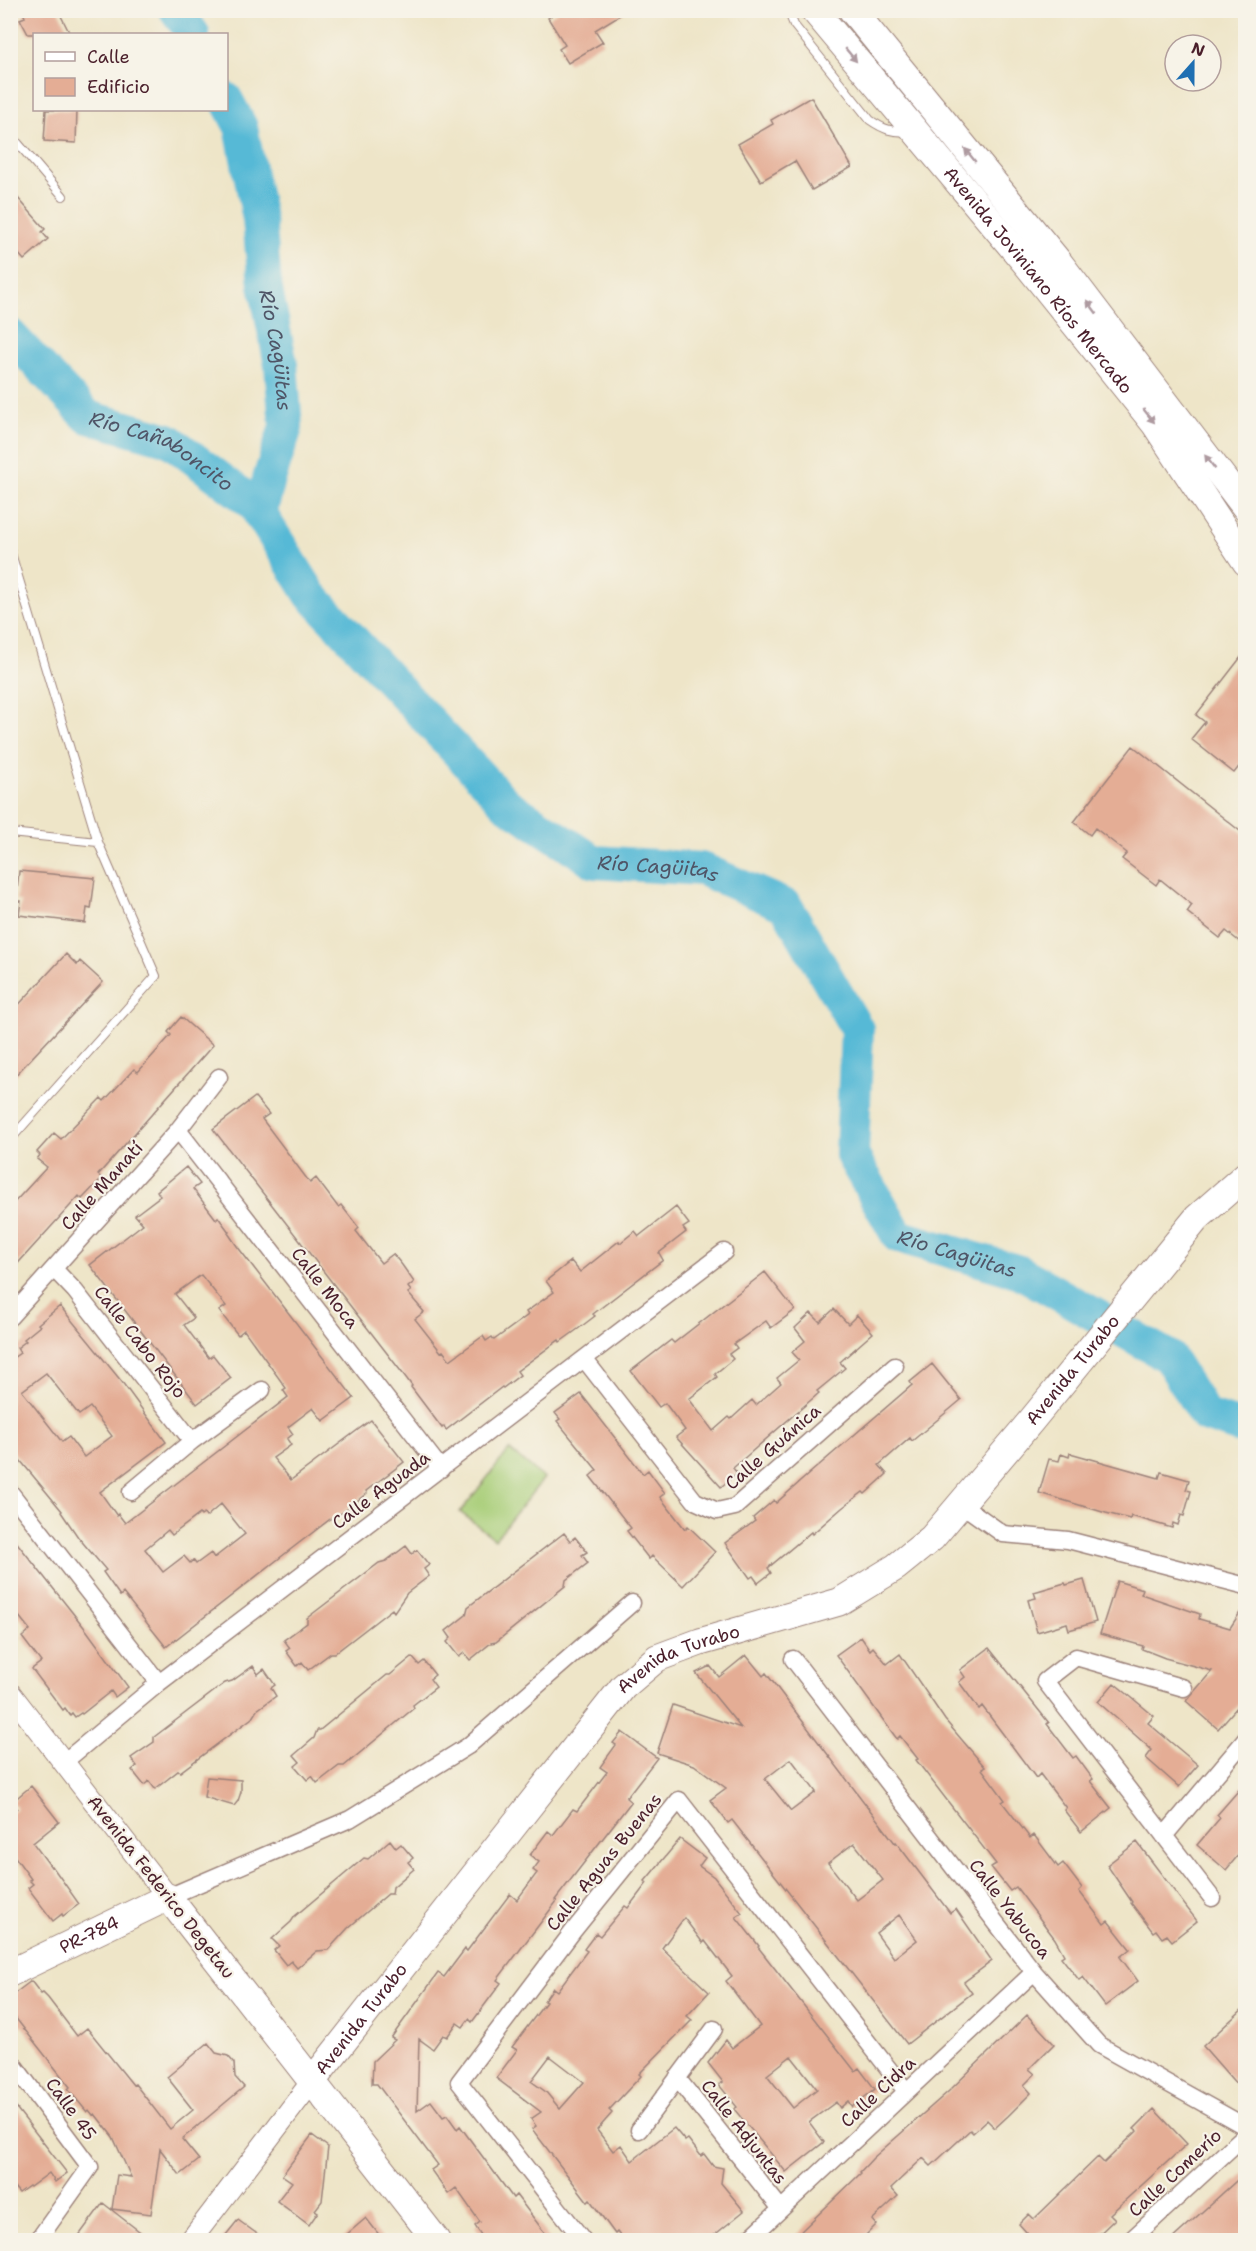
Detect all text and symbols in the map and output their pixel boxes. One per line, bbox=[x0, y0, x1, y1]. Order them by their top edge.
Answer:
legend bbox=[33, 33, 228, 111]
north arrow bbox=[1163, 33, 1223, 93]
text: N bbox=[1189, 37, 1208, 62]
text: Calle bbox=[87, 45, 130, 69]
one-way arrow bbox=[844, 47, 857, 62]
text: Edificio bbox=[87, 75, 150, 99]
one-way arrow bbox=[964, 148, 977, 163]
street label: Avenida Joviniano Ríos Mercado bbox=[938, 162, 1138, 399]
water label: Río Cagüitas bbox=[253, 287, 298, 412]
one-way arrow bbox=[1086, 299, 1098, 315]
water label: Río Cañaboncito bbox=[86, 405, 239, 497]
one-way arrow bbox=[1142, 409, 1154, 424]
one-way arrow bbox=[1204, 454, 1216, 470]
water label: Río Cagüitas bbox=[597, 849, 724, 888]
street label: Calle Manatí bbox=[56, 1136, 148, 1236]
water label: Río Cagüitas bbox=[894, 1224, 1020, 1283]
street label: Calle Moca bbox=[286, 1242, 364, 1334]
street label: Calle Cabo Rojo bbox=[88, 1281, 192, 1403]
street label: Avenida Turabo bbox=[1020, 1310, 1125, 1430]
street label: Calle Guánica bbox=[720, 1399, 826, 1495]
street label: Calle Aguada bbox=[327, 1445, 435, 1535]
street label: Avenida Turabo bbox=[612, 1619, 743, 1699]
street label: Calle Aguas Buenas bbox=[541, 1788, 667, 1936]
street label: Avenida Federico Degetau bbox=[82, 1790, 240, 1984]
street label: Calle Yabucoa bbox=[963, 1854, 1057, 1964]
street label: PR-784 bbox=[55, 1910, 123, 1959]
street label: Avenida Turabo bbox=[310, 1958, 413, 2080]
street label: Calle Cidra bbox=[835, 2051, 921, 2133]
street label: Calle 45 bbox=[40, 2073, 102, 2145]
street label: Calle Adjuntas bbox=[696, 2075, 792, 2189]
street label: Calle Comerío bbox=[1123, 2124, 1227, 2222]

